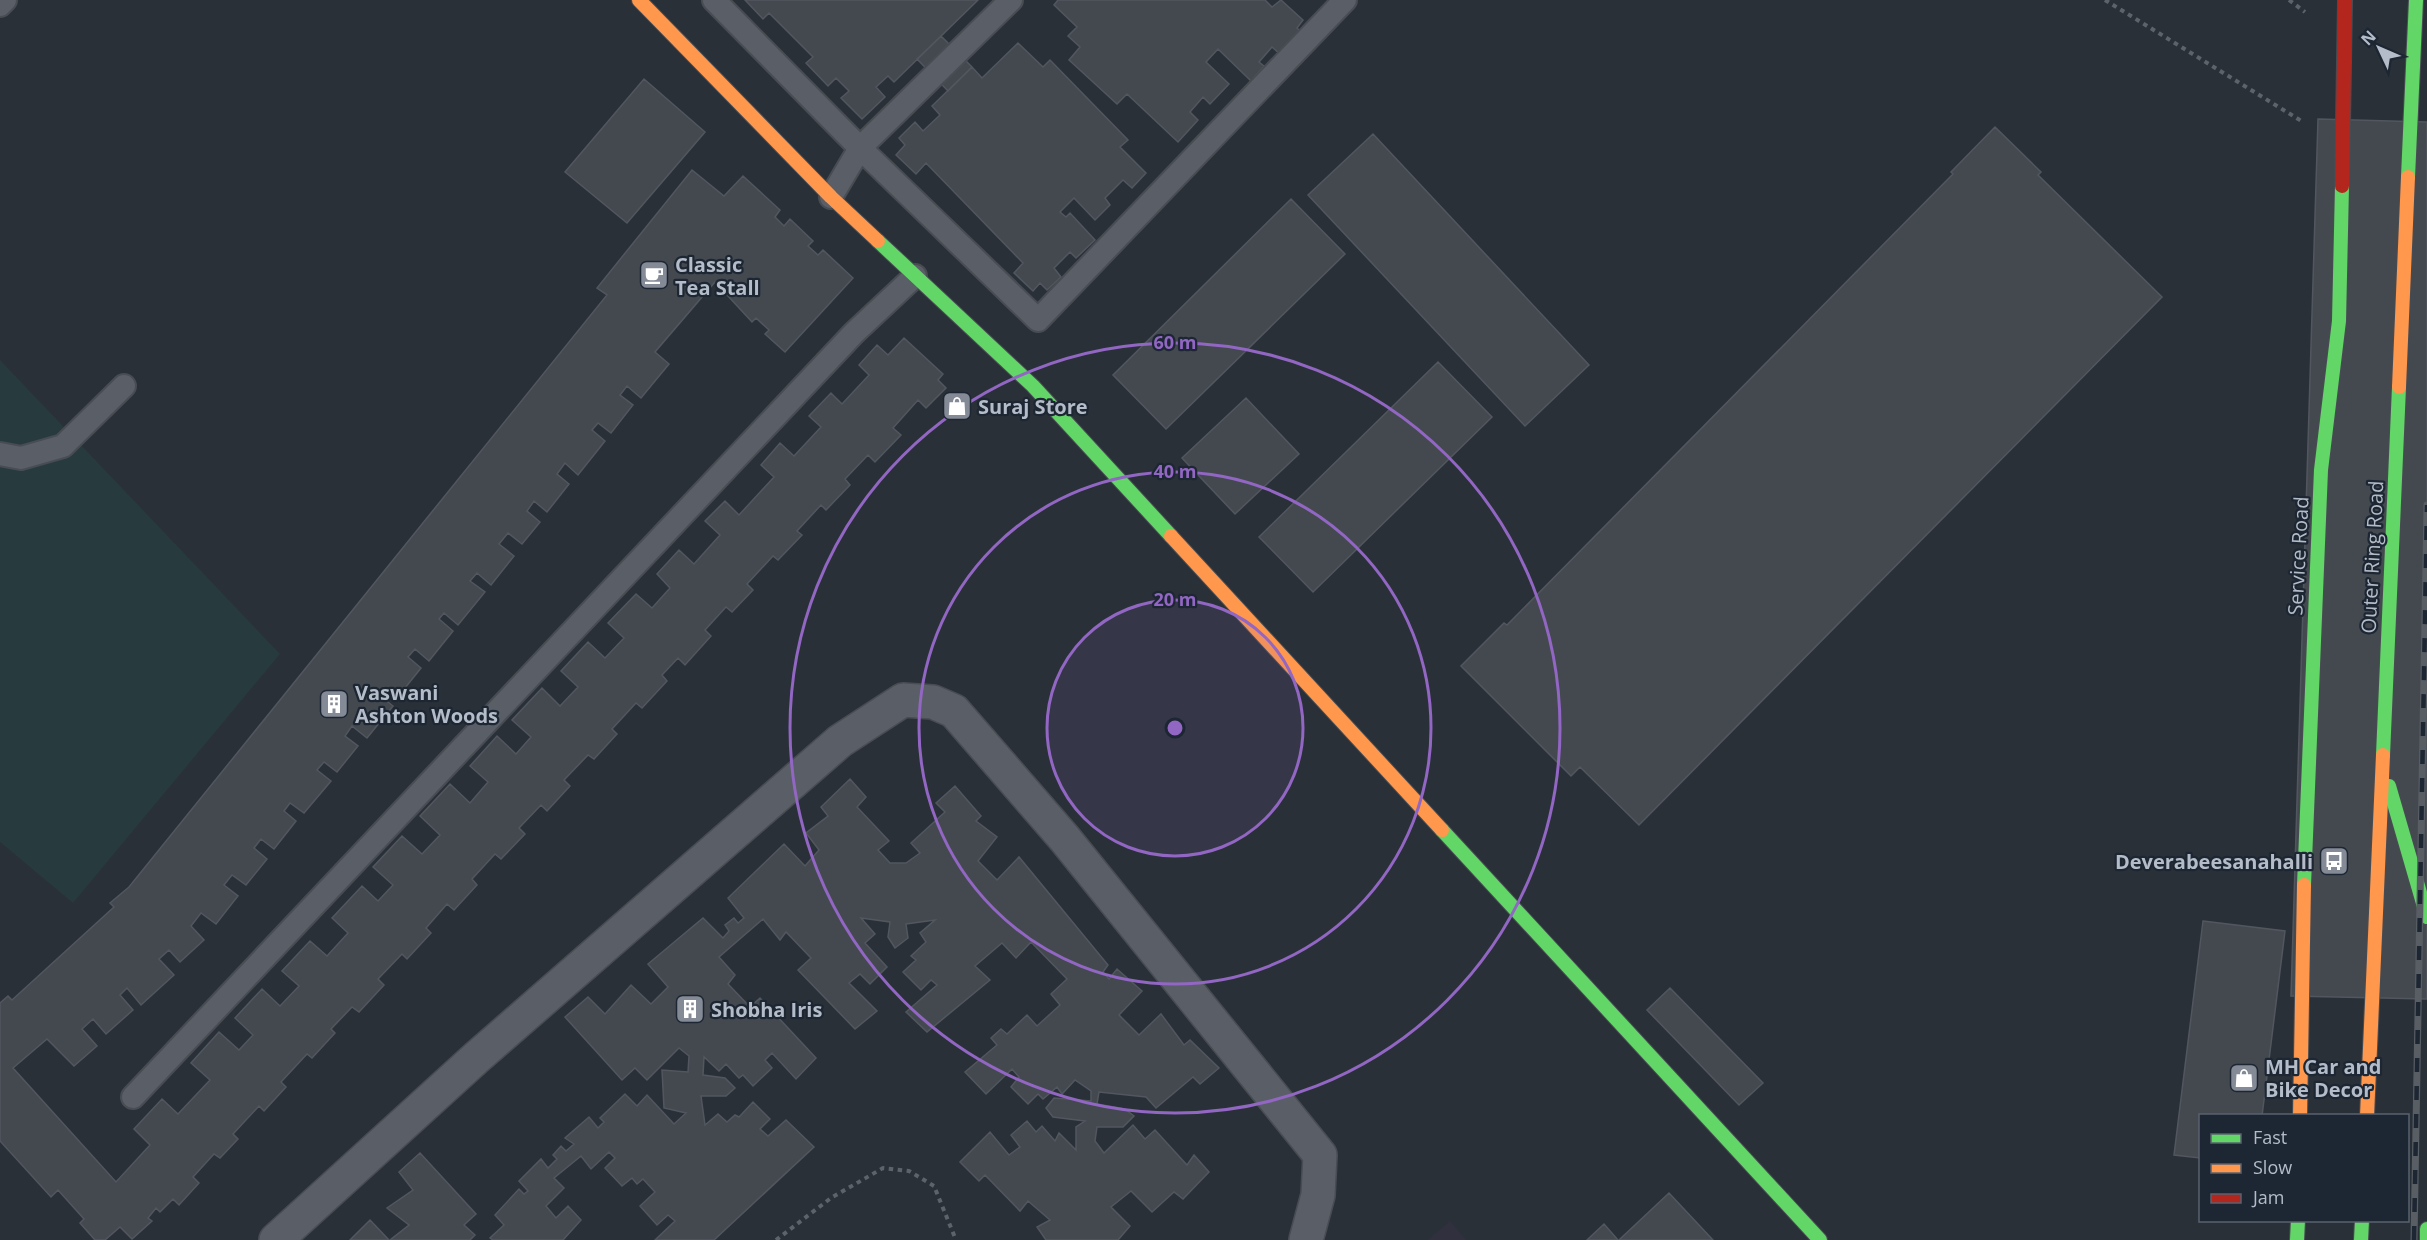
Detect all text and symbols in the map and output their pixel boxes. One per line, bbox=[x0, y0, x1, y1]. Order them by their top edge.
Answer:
north arrow bbox=[2349, 18, 2409, 78]
text: N bbox=[2356, 25, 2381, 50]
place label: Classic Tea Stall bbox=[675, 251, 760, 301]
cafe icon: Classic Tea Stall bbox=[638, 259, 670, 291]
text: 60 m bbox=[1154, 330, 1196, 354]
shop icon: Suraj Store bbox=[941, 390, 973, 422]
place label: Suraj Store bbox=[978, 393, 1088, 420]
text: 40 m bbox=[1154, 459, 1196, 483]
street label: Outer Ring Road bbox=[2355, 480, 2389, 634]
street label: Service Road bbox=[2281, 496, 2315, 616]
text: 20 m bbox=[1154, 587, 1196, 611]
place label: Vaswani Ashton Woods bbox=[355, 679, 498, 729]
building icon: Vaswani Ashton Woods bbox=[318, 688, 350, 720]
centre of rings bbox=[1165, 718, 1185, 738]
bus stop icon: Deverabeesanahalli bbox=[2318, 845, 2350, 877]
place label: Deverabeesanahalli bbox=[2115, 848, 2313, 875]
building icon: Shobha Iris bbox=[674, 993, 706, 1025]
place label: Shobha Iris bbox=[711, 996, 822, 1023]
place label: MH Car and Bike Decor bbox=[2265, 1053, 2381, 1103]
shop icon: MH Car and Bike Decor bbox=[2228, 1062, 2260, 1094]
legend bbox=[2199, 1114, 2409, 1222]
text: Fast bbox=[2253, 1125, 2287, 1149]
text: Slow bbox=[2253, 1155, 2292, 1179]
text: Jam bbox=[2251, 1185, 2285, 1209]

